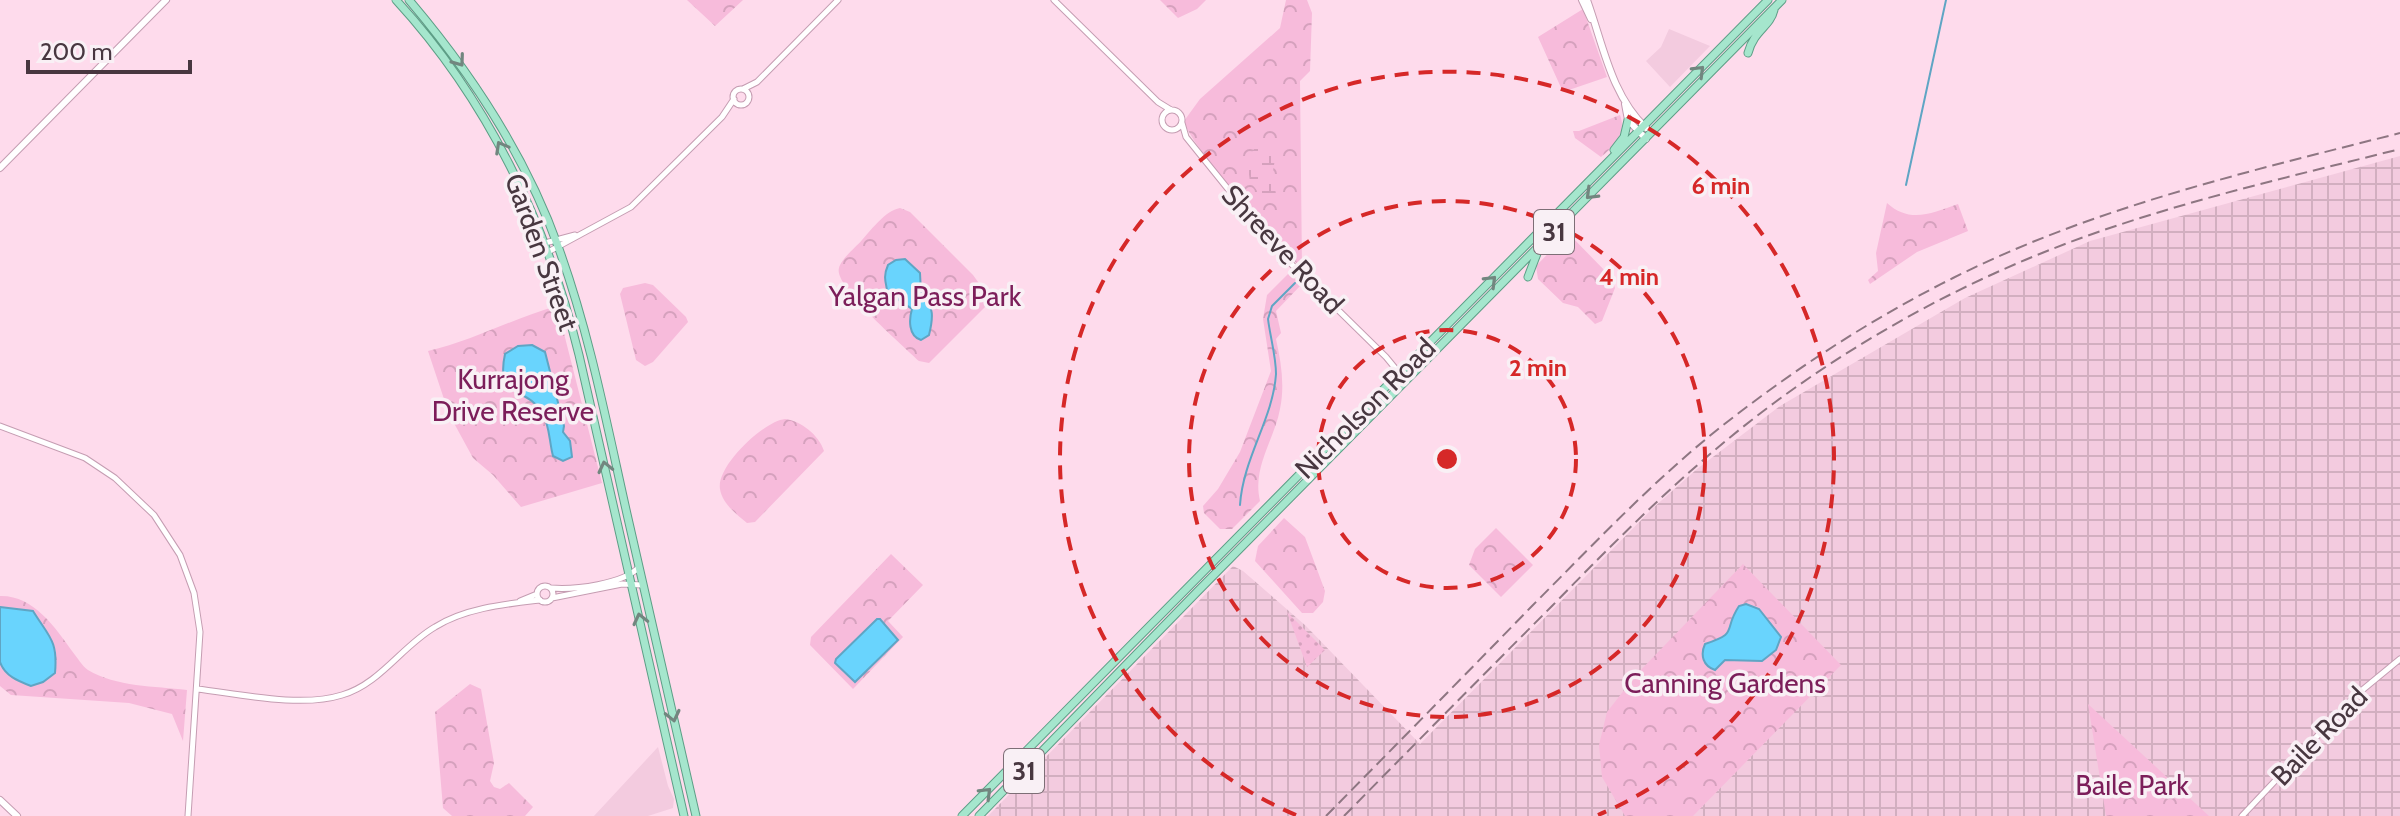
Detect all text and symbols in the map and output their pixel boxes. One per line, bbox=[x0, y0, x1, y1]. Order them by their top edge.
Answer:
scale bar bbox=[28, 24, 190, 74]
text: 200 m bbox=[40, 37, 113, 66]
one-way arrow bbox=[449, 52, 463, 66]
one-way arrow bbox=[1689, 66, 1704, 80]
one-way arrow bbox=[495, 141, 511, 156]
street label: Garden Street bbox=[498, 169, 586, 335]
text: 6 min bbox=[1692, 171, 1750, 200]
street label: Shreeve Road bbox=[1215, 178, 1351, 320]
one-way arrow bbox=[1586, 185, 1600, 199]
road number: 31 bbox=[1534, 210, 1574, 254]
text: 4 min bbox=[1599, 262, 1659, 291]
one-way arrow bbox=[1481, 276, 1496, 290]
park label: Yalgan Pass Park bbox=[828, 279, 1022, 313]
street label: Nicholson Road bbox=[1288, 331, 1442, 485]
text: 2 min bbox=[1509, 353, 1567, 382]
park label: Kurrajong Drive Reserve bbox=[432, 362, 594, 428]
centre of rings bbox=[1433, 445, 1461, 473]
one-way arrow bbox=[597, 460, 614, 474]
one-way arrow bbox=[632, 613, 649, 626]
park label: Canning Gardens bbox=[1624, 666, 1826, 700]
street label: Baile Road bbox=[2264, 680, 2374, 792]
one-way arrow bbox=[664, 709, 681, 723]
road number: 31 bbox=[1004, 749, 1044, 793]
park label: Baile Park bbox=[2075, 768, 2189, 802]
one-way arrow bbox=[976, 788, 991, 802]

